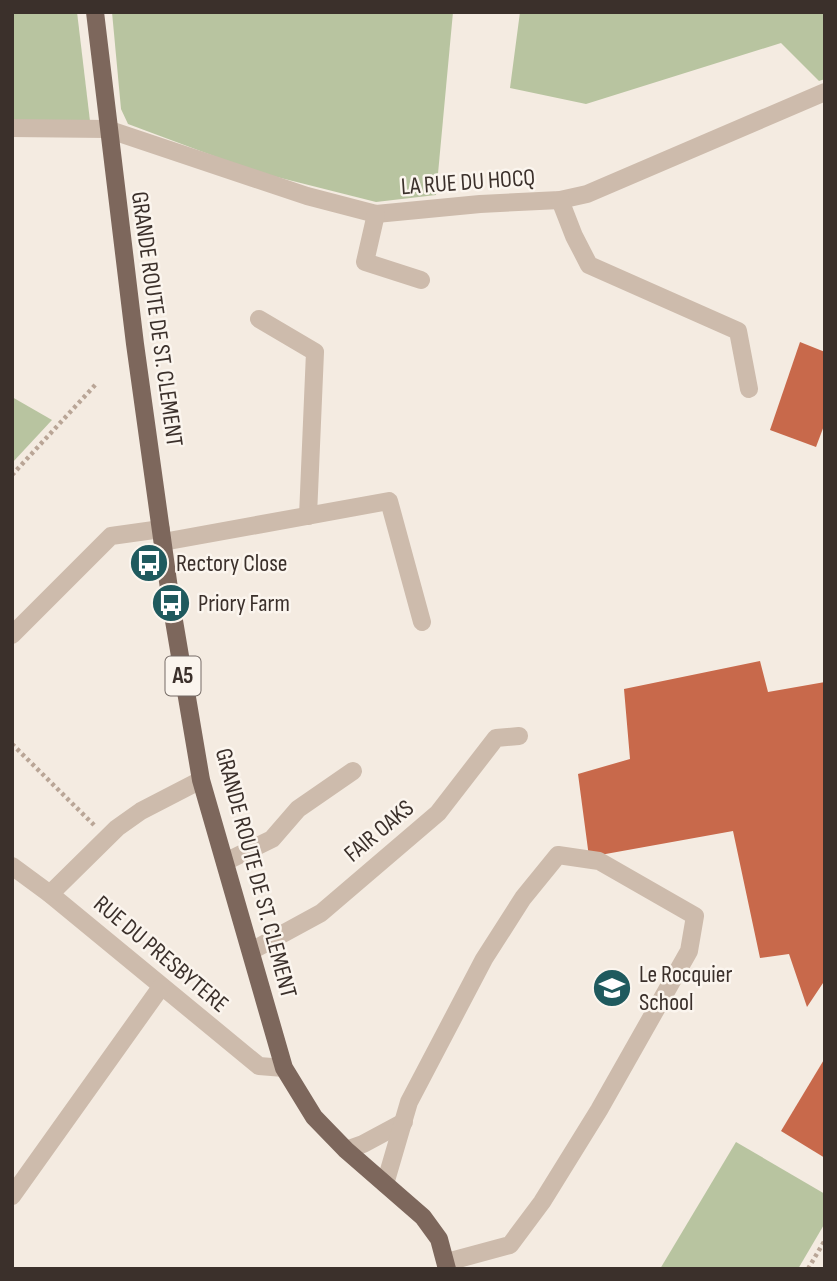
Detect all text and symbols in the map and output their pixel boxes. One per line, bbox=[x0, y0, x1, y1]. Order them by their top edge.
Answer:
street label: LA RUE DU HOCQ bbox=[400, 163, 536, 201]
street label: GRANDE ROUTE DE ST. CLEMENT bbox=[125, 190, 189, 449]
bus stop icon: Rectory Close bbox=[128, 542, 170, 584]
place label: Rectory Close bbox=[176, 549, 287, 578]
bus stop icon: Priory Farm bbox=[150, 582, 192, 624]
place label: Priory Farm bbox=[198, 589, 290, 618]
road number: A5 bbox=[166, 656, 200, 696]
street label: GRANDE ROUTE DE ST. CLEMENT bbox=[209, 745, 303, 1001]
street label: FAIR OAKS bbox=[338, 794, 420, 868]
street label: RUE DU PRESBYTERE bbox=[88, 889, 234, 1019]
place label: Le Rocquier School bbox=[639, 960, 732, 1017]
school or university icon: Le Rocquier School bbox=[591, 967, 633, 1009]

